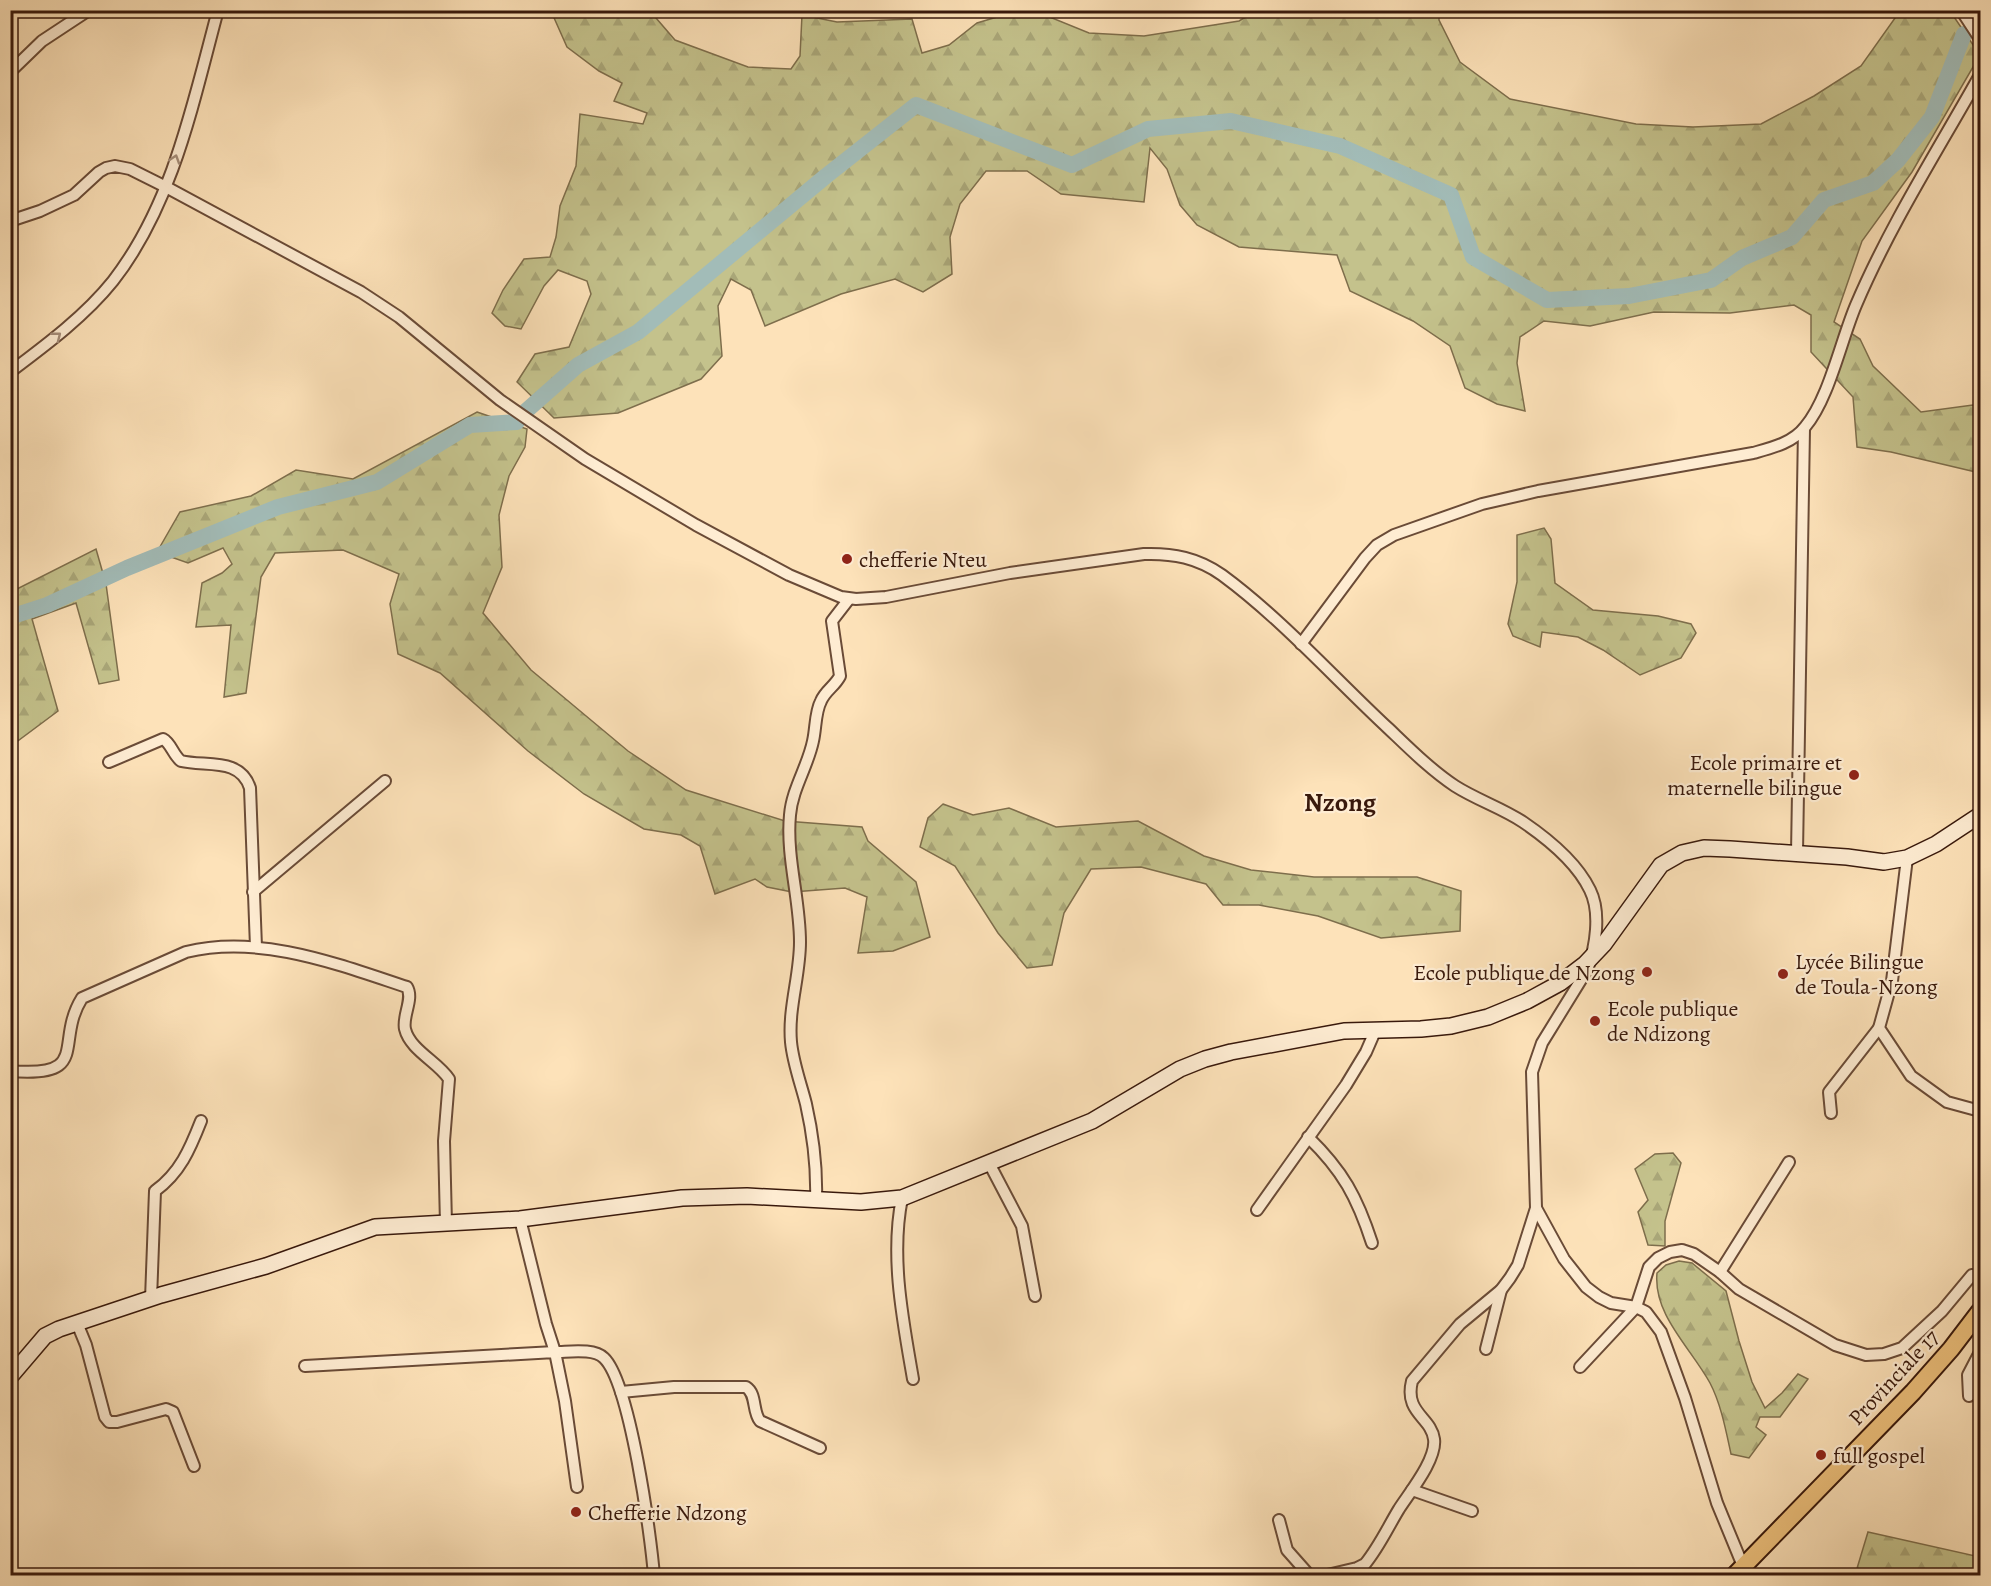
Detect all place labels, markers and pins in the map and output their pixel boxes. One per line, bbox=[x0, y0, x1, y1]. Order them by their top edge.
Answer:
place label: chefferie Nteu bbox=[859, 545, 987, 575]
marker: chefferie Nteu bbox=[840, 552, 854, 566]
place label: Ecole primaire et maternelle bilingue bbox=[1667, 748, 1842, 803]
marker: Ecole primaire et maternelle bilingue bbox=[1847, 768, 1861, 782]
place label: Lycée Bilingue de Toula-Nzong bbox=[1795, 947, 1938, 1002]
place label: Ecole publique de Nzong bbox=[1413, 958, 1635, 988]
marker: Ecole publique de Nzong bbox=[1640, 965, 1654, 979]
marker: Lycée Bilingue de Toula-Nzong bbox=[1776, 967, 1790, 981]
place label: Ecole publique de Ndizong bbox=[1607, 994, 1738, 1049]
marker: Ecole publique de Ndizong bbox=[1588, 1014, 1602, 1028]
place label: full gospel bbox=[1833, 1441, 1925, 1471]
marker: full gospel bbox=[1814, 1448, 1828, 1462]
place label: Chefferie Ndzong bbox=[588, 1498, 747, 1528]
marker: Chefferie Ndzong bbox=[569, 1505, 583, 1519]

